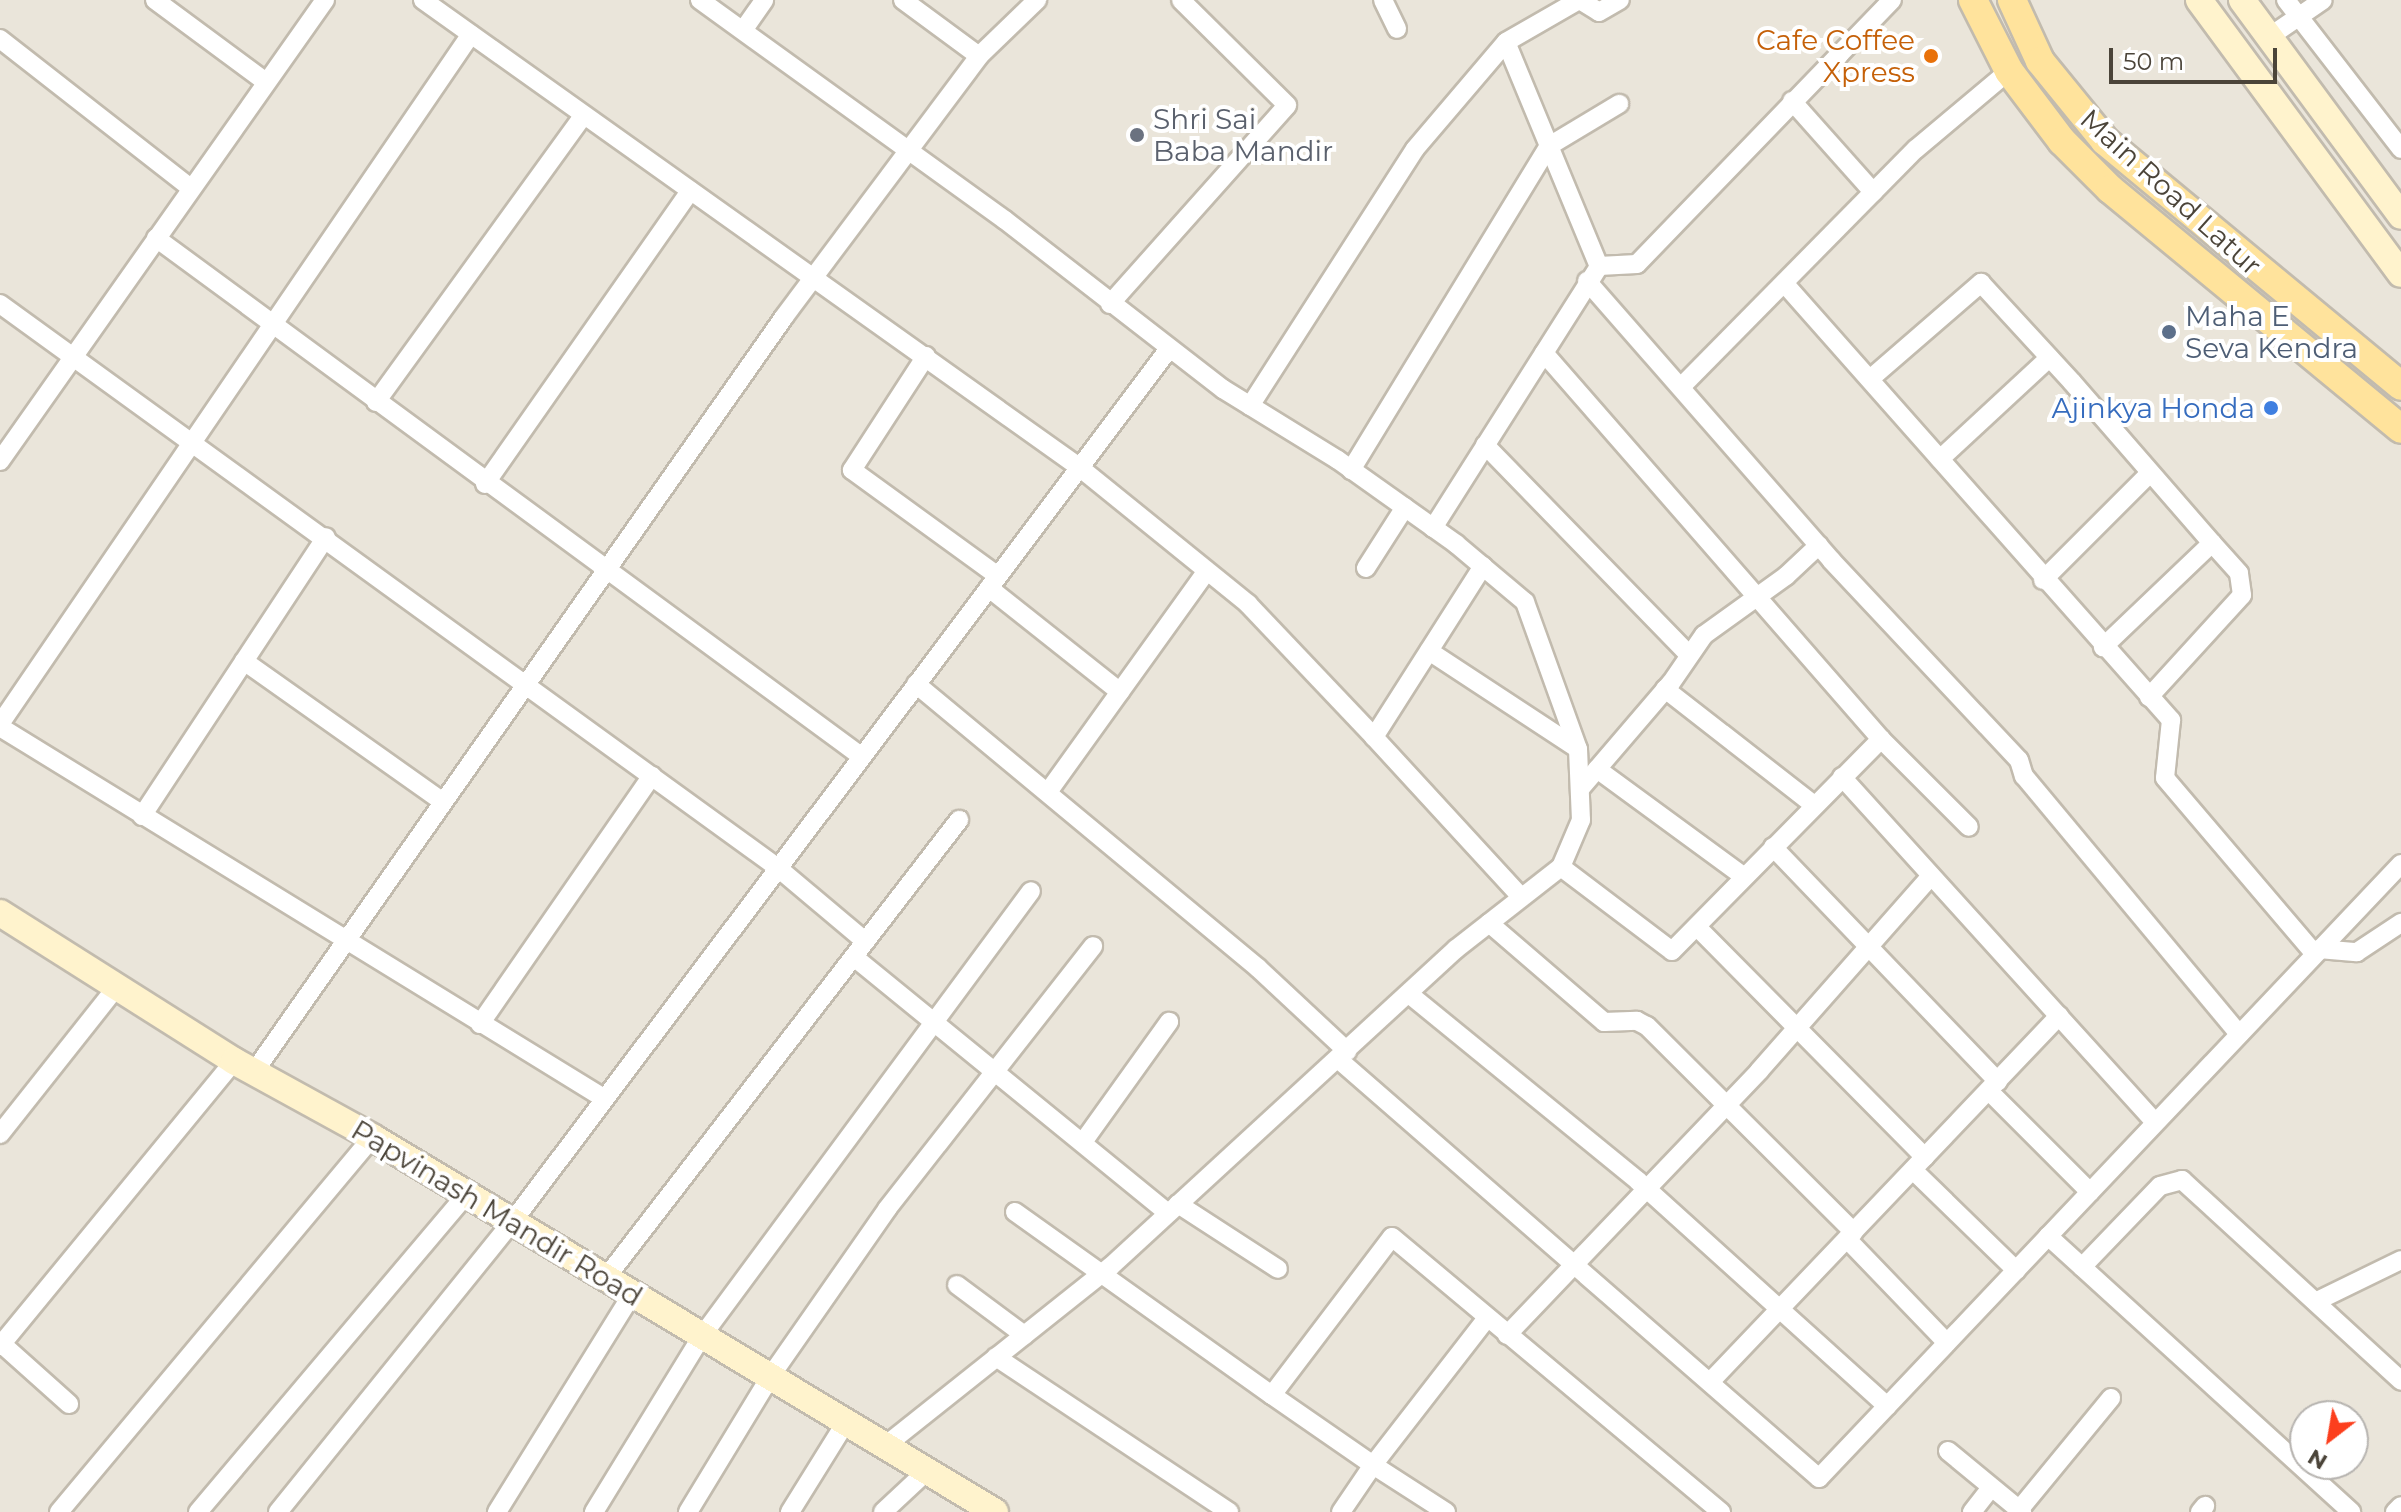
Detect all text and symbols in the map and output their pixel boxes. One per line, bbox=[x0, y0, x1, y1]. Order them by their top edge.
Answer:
place label: Cafe Coffee Xpress bbox=[1756, 23, 1915, 89]
scale bar bbox=[2113, 32, 2281, 82]
marker: Cafe Coffee Xpress bbox=[1922, 47, 1940, 65]
text: 50 m bbox=[2123, 47, 2184, 76]
place label: Shri Sai Baba Mandir bbox=[1153, 102, 1333, 168]
street label: Main Road Latur bbox=[2074, 102, 2268, 282]
marker: Shri Sai Baba Mandir bbox=[1128, 126, 1146, 144]
place label: Maha E Seva Kendra bbox=[2185, 299, 2358, 365]
marker: Maha E Seva Kendra bbox=[2160, 323, 2178, 341]
place label: Ajinkya Honda bbox=[2052, 391, 2255, 425]
marker: Ajinkya Honda bbox=[2262, 399, 2280, 417]
street label: Papvinash Mandir Road bbox=[345, 1113, 649, 1313]
north arrow bbox=[2289, 1400, 2369, 1480]
text: N bbox=[2303, 1443, 2332, 1475]

